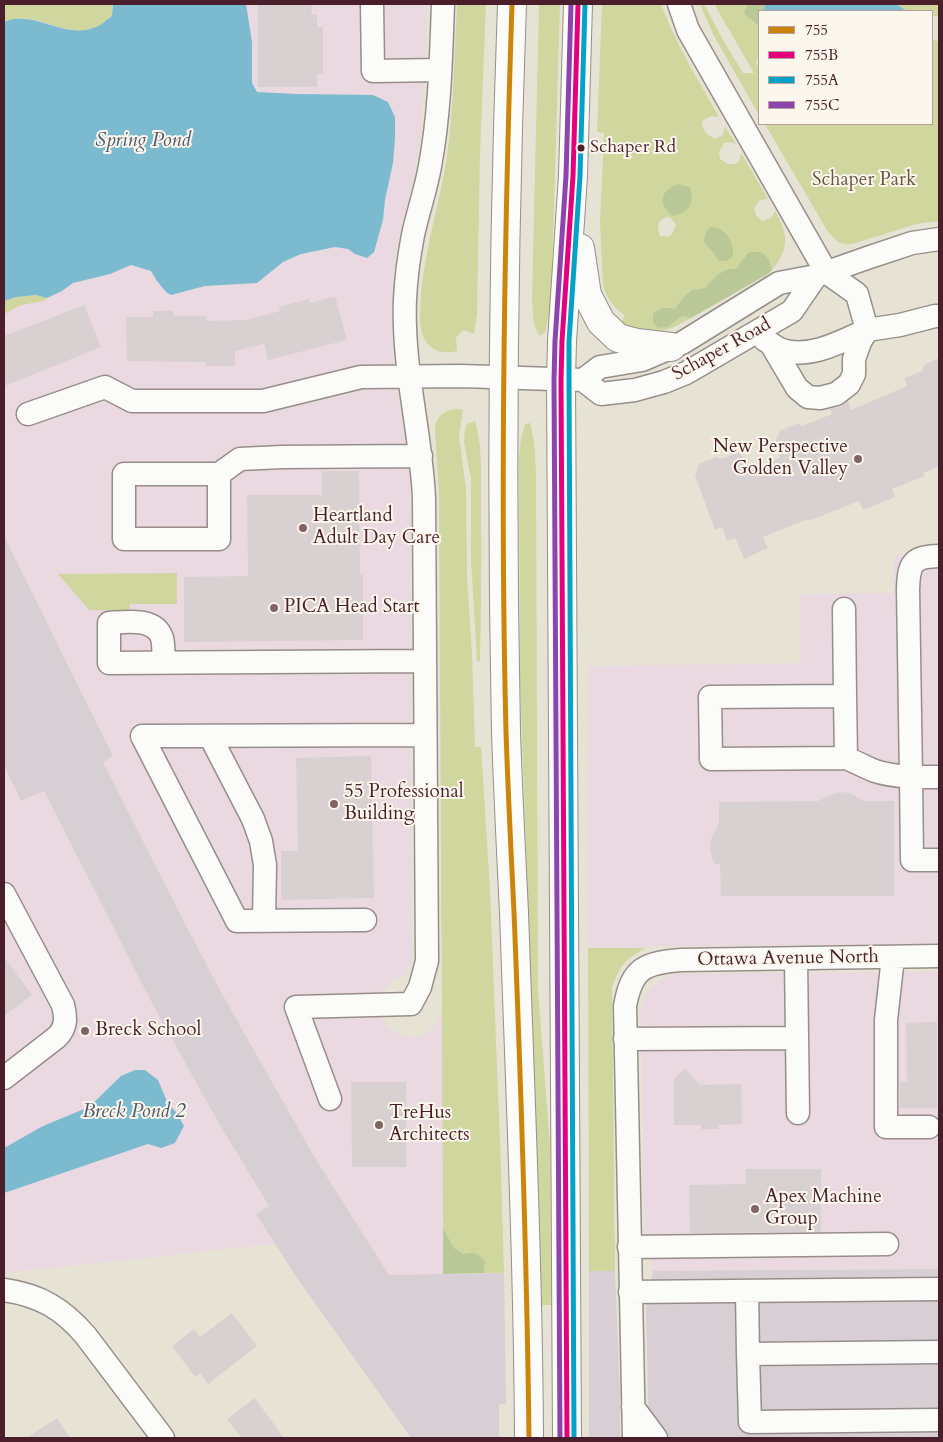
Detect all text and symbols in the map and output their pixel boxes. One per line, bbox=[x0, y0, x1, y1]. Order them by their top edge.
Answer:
legend bbox=[758, 10, 933, 125]
text: 755 bbox=[805, 20, 828, 40]
text: 755B bbox=[805, 45, 838, 65]
text: 755A bbox=[805, 70, 839, 90]
text: 755C bbox=[805, 95, 840, 115]
water label: Spring Pond bbox=[95, 129, 191, 153]
place label: Schaper Rd bbox=[590, 137, 676, 159]
marker: Schaper Rd bbox=[576, 143, 586, 153]
park label: Schaper Park bbox=[812, 170, 916, 192]
street label: Schaper Road bbox=[669, 314, 775, 386]
place label: New Perspective Golden Valley bbox=[713, 437, 848, 481]
marker: New Perspective Golden Valley bbox=[852, 453, 864, 465]
place label: Heartland Adult Day Care bbox=[313, 506, 440, 550]
marker: Heartland Adult Day Care bbox=[297, 522, 309, 534]
place label: PICA Head Start bbox=[284, 597, 419, 619]
marker: PICA Head Start bbox=[268, 602, 280, 614]
place label: 55 Professional Building bbox=[344, 782, 464, 826]
marker: 55 Professional Building bbox=[328, 798, 340, 810]
street label: Ottawa Avenue North bbox=[697, 946, 879, 972]
place label: Breck School bbox=[95, 1020, 201, 1042]
marker: Breck School bbox=[79, 1025, 91, 1037]
water label: Breck Pond 2 bbox=[82, 1100, 186, 1124]
place label: TreHus Architects bbox=[389, 1103, 470, 1147]
marker: TreHus Architects bbox=[373, 1119, 385, 1131]
place label: Apex Machine Group bbox=[765, 1187, 882, 1231]
marker: Apex Machine Group bbox=[749, 1203, 761, 1215]

